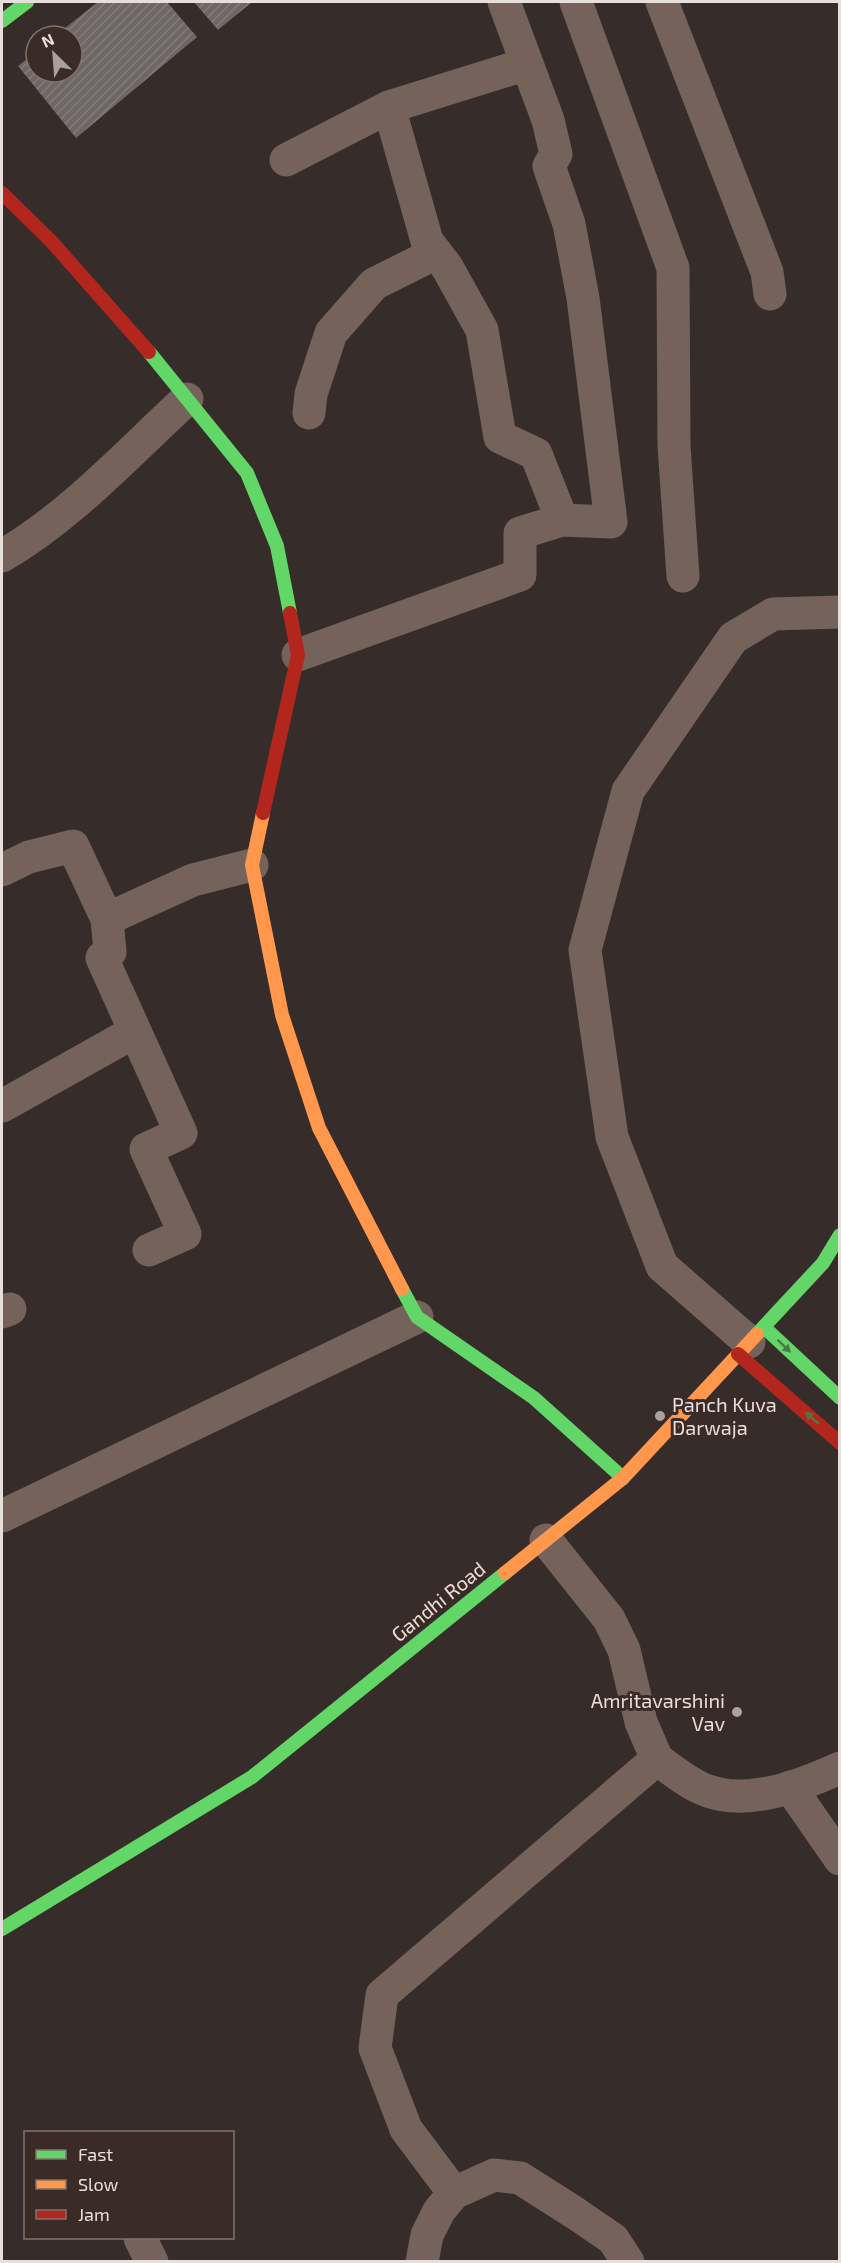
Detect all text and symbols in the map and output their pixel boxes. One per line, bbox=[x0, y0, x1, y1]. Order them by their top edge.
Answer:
north arrow bbox=[24, 24, 84, 84]
text: N bbox=[38, 29, 57, 51]
one-way arrow bbox=[777, 1339, 791, 1353]
place label: Panch Kuva Darwaja bbox=[672, 1392, 777, 1439]
marker: Panch Kuva Darwaja bbox=[653, 1409, 667, 1423]
one-way arrow bbox=[805, 1412, 820, 1425]
street label: Gandhi Road bbox=[386, 1556, 490, 1646]
place label: Amritavarshini Vav bbox=[591, 1688, 725, 1735]
marker: Amritavarshini Vav bbox=[730, 1705, 744, 1719]
legend bbox=[24, 2131, 234, 2239]
text: Fast bbox=[78, 2143, 113, 2165]
text: Slow bbox=[78, 2173, 119, 2195]
text: Jam bbox=[78, 2203, 110, 2225]

